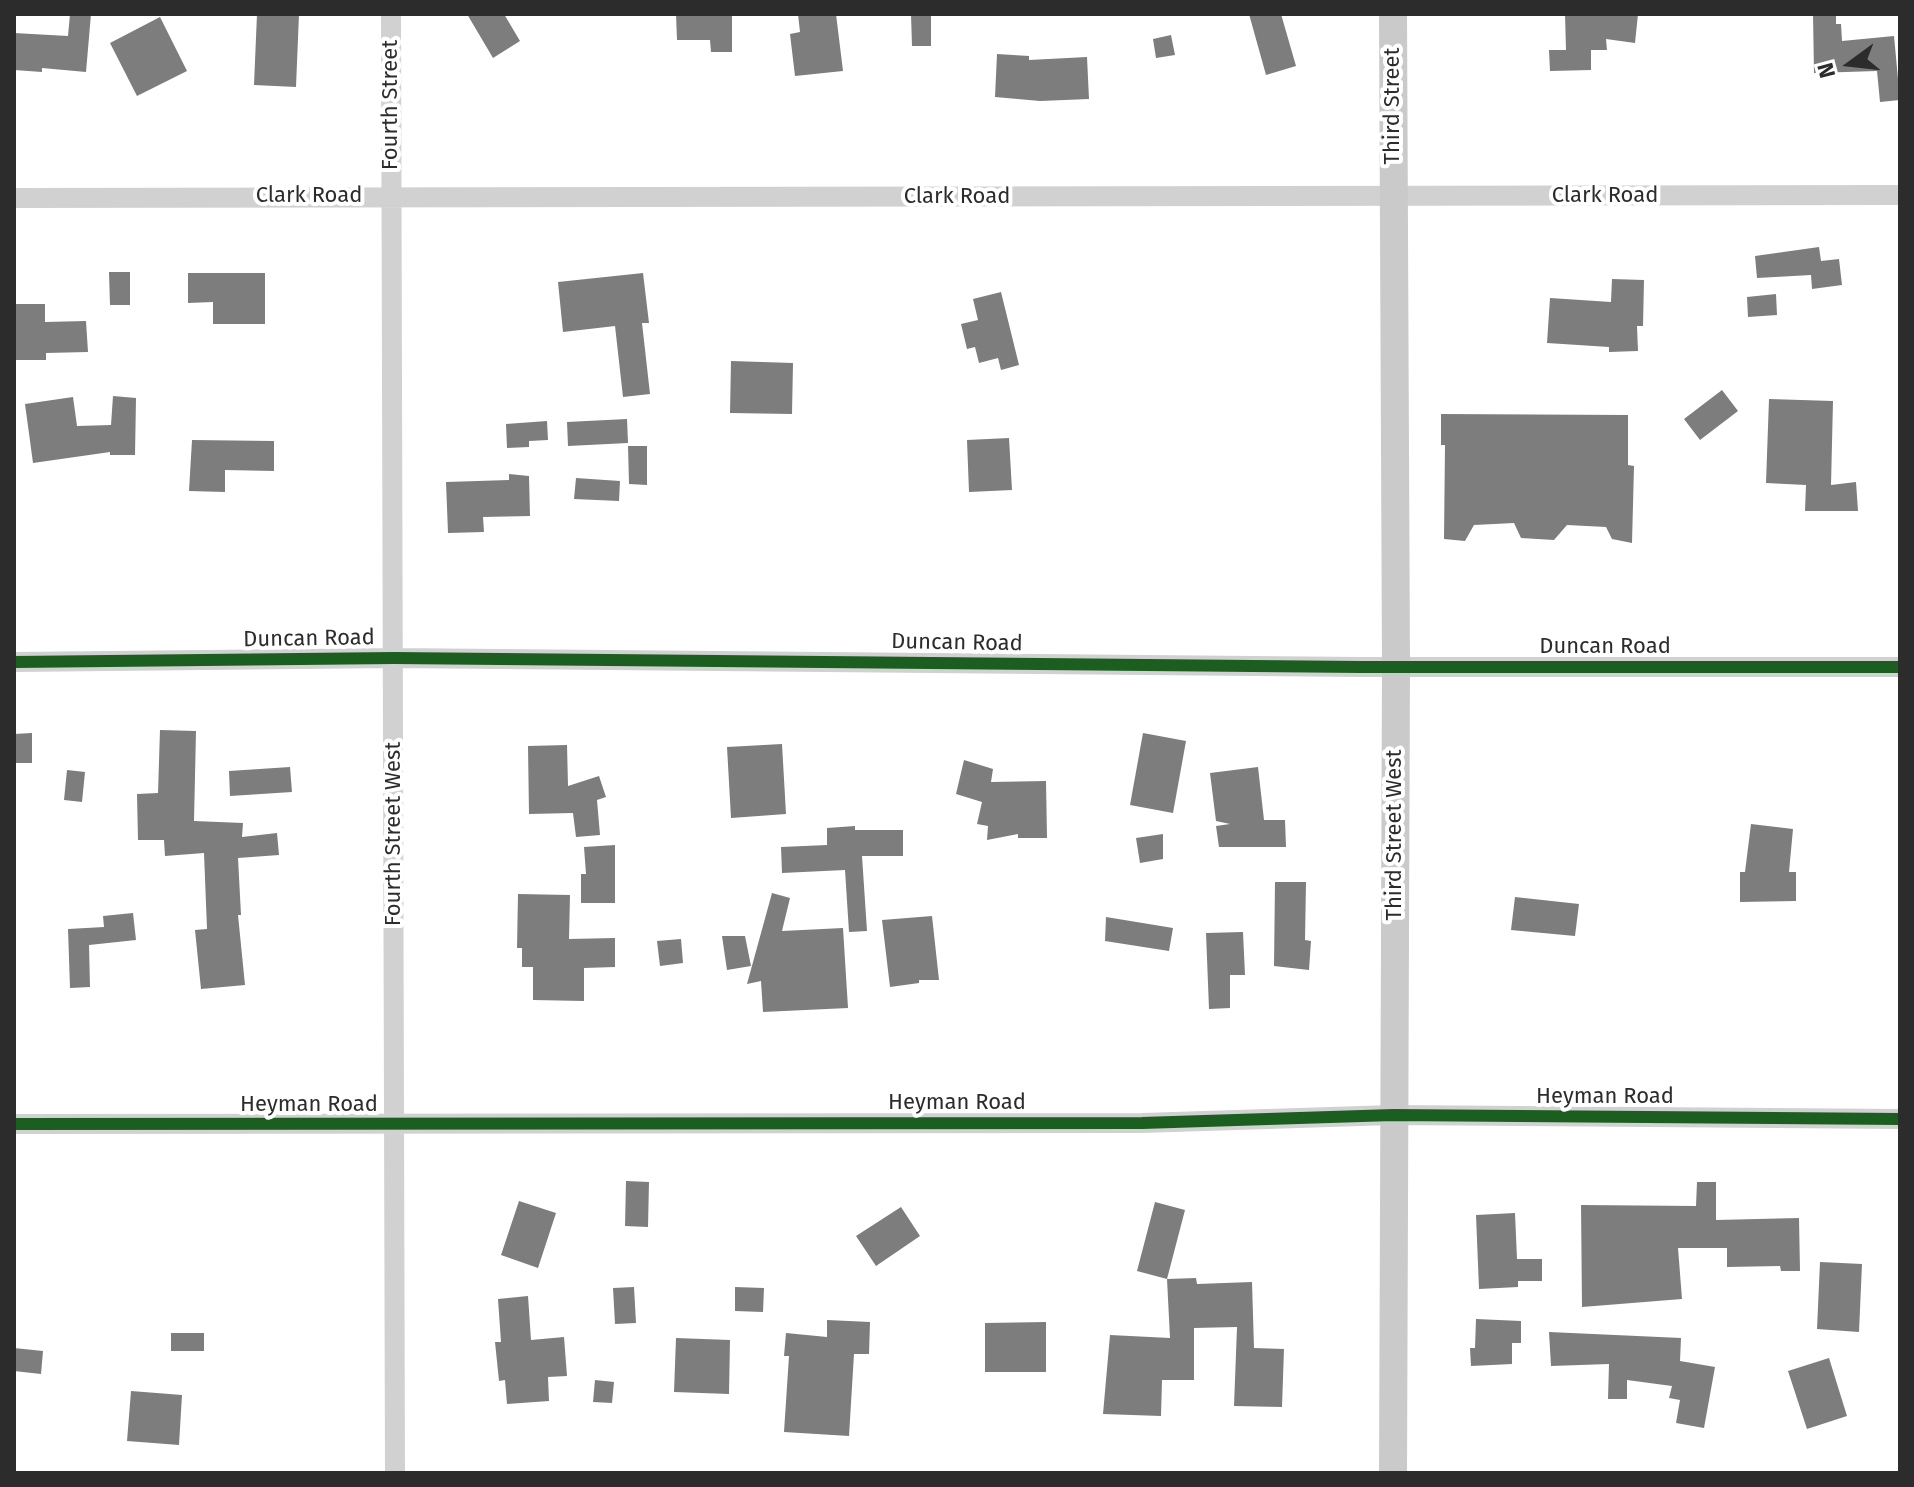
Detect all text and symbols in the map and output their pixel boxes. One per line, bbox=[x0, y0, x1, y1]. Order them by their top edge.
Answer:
north arrow bbox=[1810, 24, 1890, 104]
street label: Fourth Street bbox=[378, 40, 404, 170]
street label: Third Street bbox=[1380, 48, 1406, 164]
text: N bbox=[1811, 60, 1841, 81]
street label: Clark Road bbox=[256, 183, 362, 209]
street label: Clark Road bbox=[1552, 183, 1658, 209]
street label: Clark Road bbox=[904, 184, 1010, 210]
street label: Duncan Road bbox=[243, 625, 375, 653]
street label: Duncan Road bbox=[891, 629, 1023, 657]
street label: Duncan Road bbox=[1539, 634, 1671, 660]
street label: Fourth Street West bbox=[381, 742, 407, 926]
street label: Third Street West bbox=[1382, 750, 1408, 920]
street label: Heyman Road bbox=[1536, 1084, 1674, 1110]
street label: Heyman Road bbox=[888, 1090, 1026, 1116]
street label: Heyman Road bbox=[240, 1092, 378, 1118]

